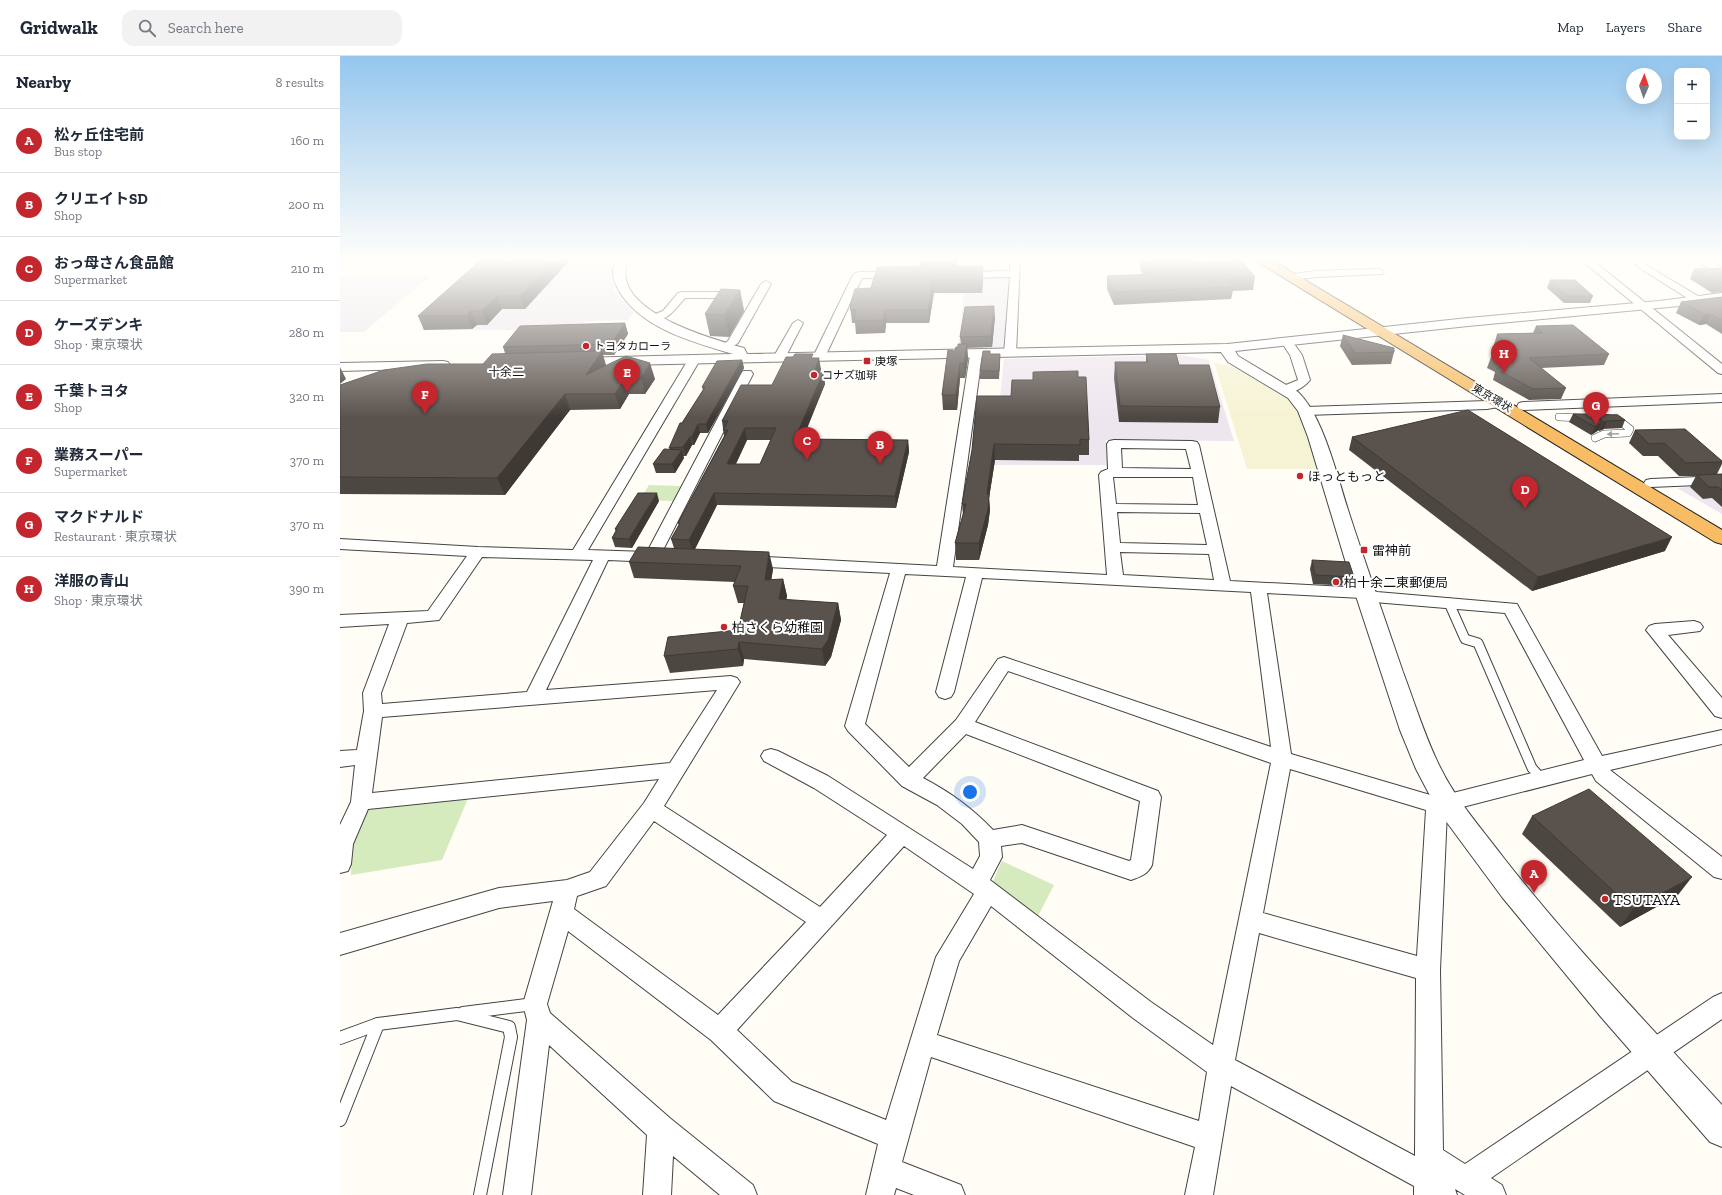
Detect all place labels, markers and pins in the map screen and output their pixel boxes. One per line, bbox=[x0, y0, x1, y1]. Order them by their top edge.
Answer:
place label: トヨタカローラ bbox=[594, 340, 671, 353]
pin: H bbox=[1491, 340, 1517, 373]
marker: トヨタカローラ bbox=[581, 341, 591, 351]
place label: 庚塚 bbox=[875, 355, 897, 368]
marker: 庚塚 bbox=[862, 356, 872, 366]
pin: E bbox=[614, 359, 640, 392]
place label: コナズ珈琲 bbox=[822, 369, 877, 382]
marker: コナズ珈琲 bbox=[809, 370, 819, 380]
pin: F bbox=[412, 381, 438, 414]
pin: G bbox=[1583, 392, 1609, 425]
pin: C bbox=[794, 427, 820, 460]
pin: B bbox=[867, 431, 893, 464]
place label: ほっともっと bbox=[1308, 469, 1386, 484]
marker: ほっともっと bbox=[1295, 471, 1305, 481]
pin: D bbox=[1512, 476, 1538, 509]
place label: 雷神前 bbox=[1372, 543, 1411, 558]
marker: 雷神前 bbox=[1359, 545, 1369, 555]
place label: 柏十余二東郵便局 bbox=[1344, 575, 1448, 590]
marker: 柏十余二東郵便局 bbox=[1331, 577, 1341, 587]
place label: 柏さくら幼稚園 bbox=[732, 620, 823, 635]
marker: 柏さくら幼稚園 bbox=[719, 622, 729, 632]
pin: A bbox=[1521, 860, 1547, 893]
place label: TSUTAYA bbox=[1613, 890, 1681, 909]
marker: TSUTAYA bbox=[1600, 894, 1610, 904]

